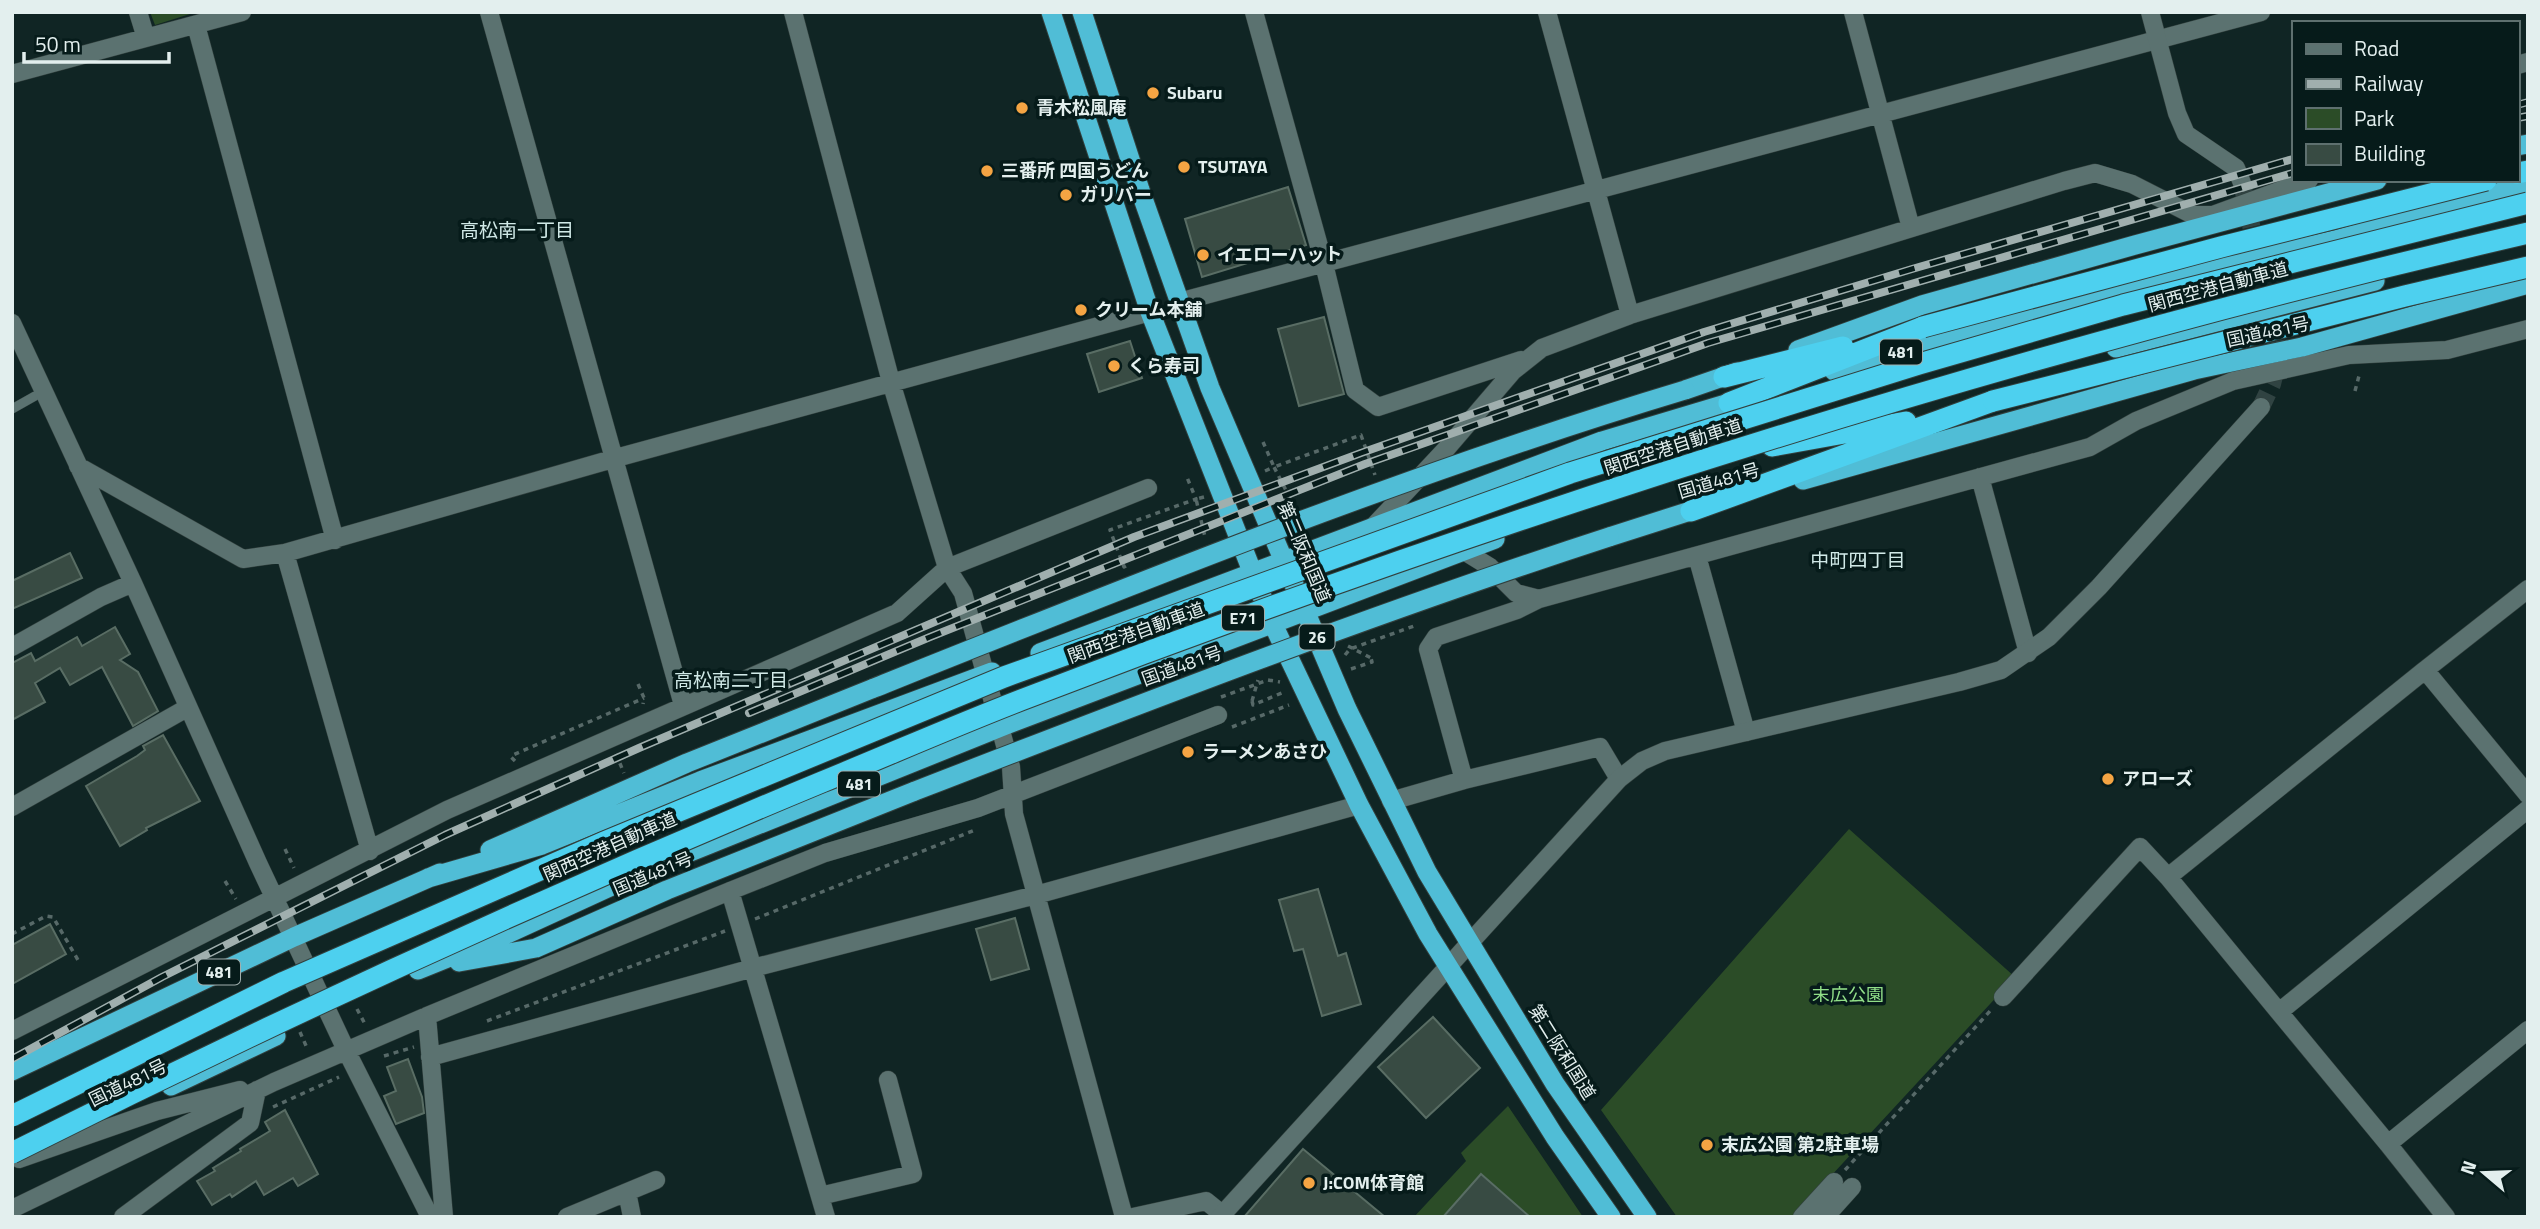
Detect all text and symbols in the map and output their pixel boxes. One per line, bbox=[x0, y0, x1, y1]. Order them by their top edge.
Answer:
scale bar bbox=[24, 21, 170, 65]
legend bbox=[2292, 21, 2519, 182]
text: 50 m bbox=[35, 28, 81, 60]
text: Road bbox=[2354, 32, 2399, 64]
text: Railway bbox=[2354, 67, 2423, 99]
place label: Subaru bbox=[1167, 79, 1222, 106]
marker: Subaru bbox=[1145, 85, 1161, 101]
place label: 青木松風庵 bbox=[1036, 94, 1126, 121]
marker: 青木松風庵 bbox=[1014, 100, 1030, 116]
text: Park bbox=[2354, 102, 2394, 134]
text: Building bbox=[2354, 137, 2426, 169]
place label: TSUTAYA bbox=[1198, 153, 1268, 180]
place label: 三番所 四国うどん bbox=[1001, 157, 1149, 184]
marker: TSUTAYA bbox=[1176, 159, 1192, 175]
marker: 三番所 四国うどん bbox=[979, 163, 995, 179]
place label: ガリバー bbox=[1080, 181, 1152, 208]
marker: ガリバー bbox=[1058, 187, 1074, 203]
district label: 高松南一丁目 bbox=[460, 215, 574, 244]
place label: イエローハット bbox=[1217, 241, 1342, 268]
marker: イエローハット bbox=[1195, 247, 1211, 263]
street label: 関西空港自動車道 bbox=[2145, 255, 2291, 318]
place label: クリーム本舗 bbox=[1095, 296, 1202, 323]
marker: クリーム本舗 bbox=[1073, 302, 1089, 318]
street label: 国道481号 bbox=[2224, 310, 2312, 353]
road number: 481 bbox=[1880, 340, 1922, 364]
place label: くら寿司 bbox=[1128, 352, 1200, 379]
marker: くら寿司 bbox=[1106, 358, 1122, 374]
street label: 関西空港自動車道 bbox=[1600, 411, 1745, 482]
street label: 国道481号 bbox=[1675, 456, 1763, 505]
street label: 第二阪和国道 bbox=[1271, 497, 1338, 607]
district label: 中町四丁目 bbox=[1810, 545, 1906, 574]
street label: 関西空港自動車道 bbox=[1064, 595, 1208, 670]
road number: E71 bbox=[1222, 606, 1264, 631]
road number: 26 bbox=[1300, 624, 1334, 650]
street label: 国道481号 bbox=[1138, 638, 1226, 693]
district label: 高松南二丁目 bbox=[674, 665, 788, 694]
place label: ラーメンあさひ bbox=[1202, 738, 1327, 765]
marker: ラーメンあさひ bbox=[1180, 744, 1196, 760]
place label: アローズ bbox=[2122, 765, 2193, 792]
marker: アローズ bbox=[2100, 771, 2116, 787]
road number: 481 bbox=[838, 772, 880, 796]
street label: 関西空港自動車道 bbox=[539, 805, 681, 888]
street label: 国道481号 bbox=[609, 845, 697, 902]
road number: 481 bbox=[198, 960, 240, 984]
park label: 末広公園 bbox=[1812, 981, 1884, 1008]
street label: 第二阪和国道 bbox=[1522, 999, 1602, 1105]
street label: 国道481号 bbox=[84, 1052, 172, 1113]
place label: 末広公園 第2駐車場 bbox=[1721, 1131, 1879, 1158]
marker: 末広公園 第2駐車場 bbox=[1699, 1137, 1715, 1153]
north arrow bbox=[2449, 1138, 2519, 1208]
text: N bbox=[2452, 1156, 2483, 1178]
place label: J:COM体育館 bbox=[1323, 1169, 1424, 1196]
marker: J:COM体育館 bbox=[1301, 1175, 1317, 1191]

